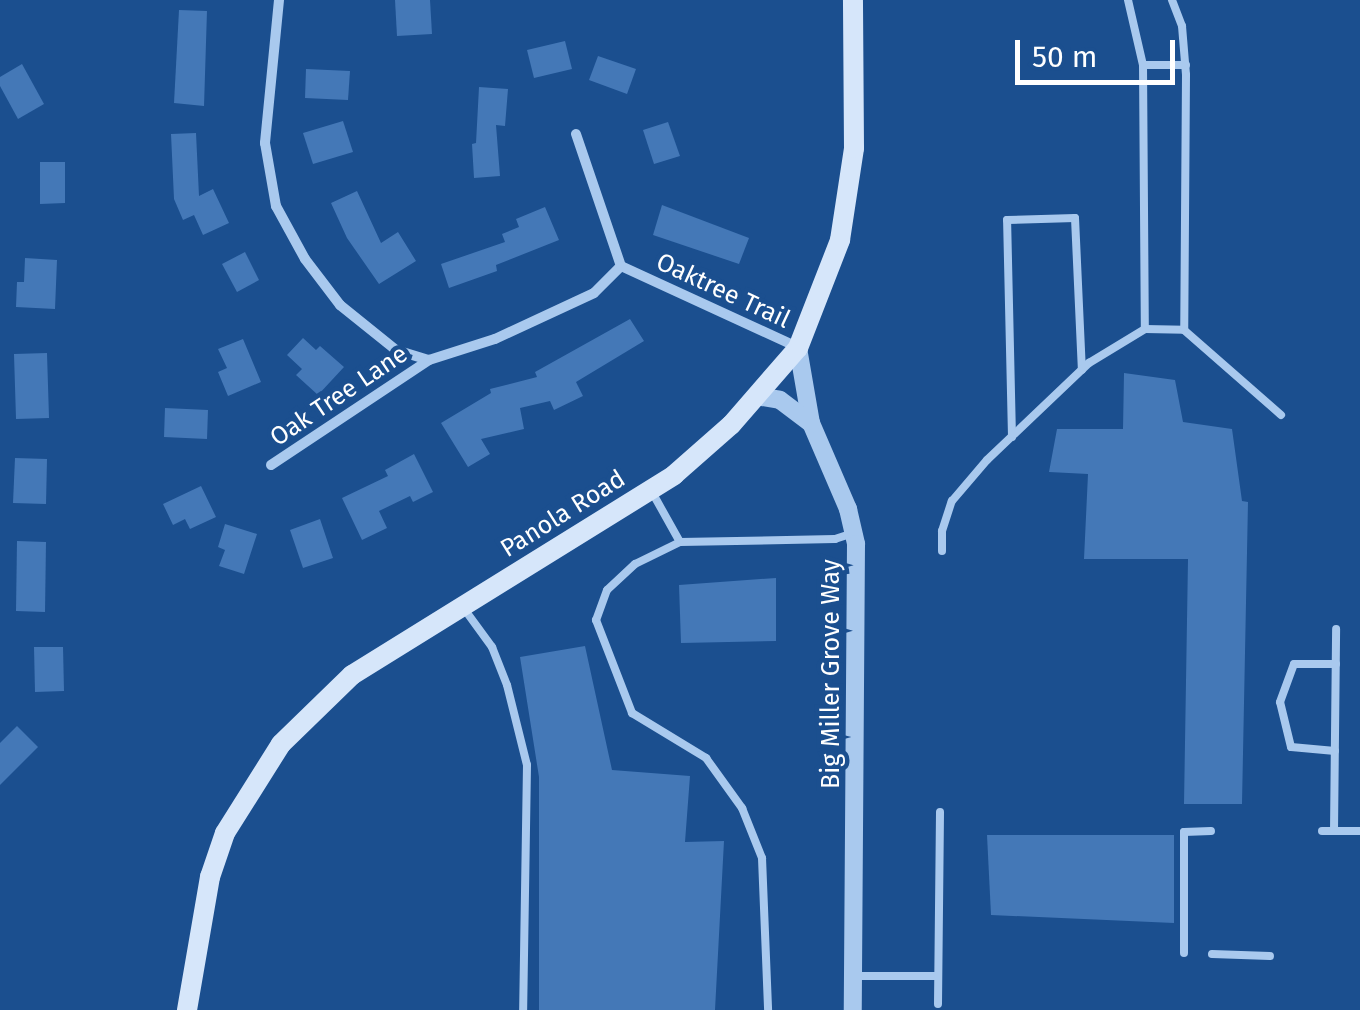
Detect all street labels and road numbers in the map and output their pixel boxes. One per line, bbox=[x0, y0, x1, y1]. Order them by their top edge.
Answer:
street label: Oaktree Trail bbox=[651, 247, 795, 335]
street label: Oak Tree Lane bbox=[265, 339, 413, 453]
street label: Panola Road bbox=[495, 464, 631, 564]
street label: Big Miller Grove Way bbox=[816, 559, 846, 789]

